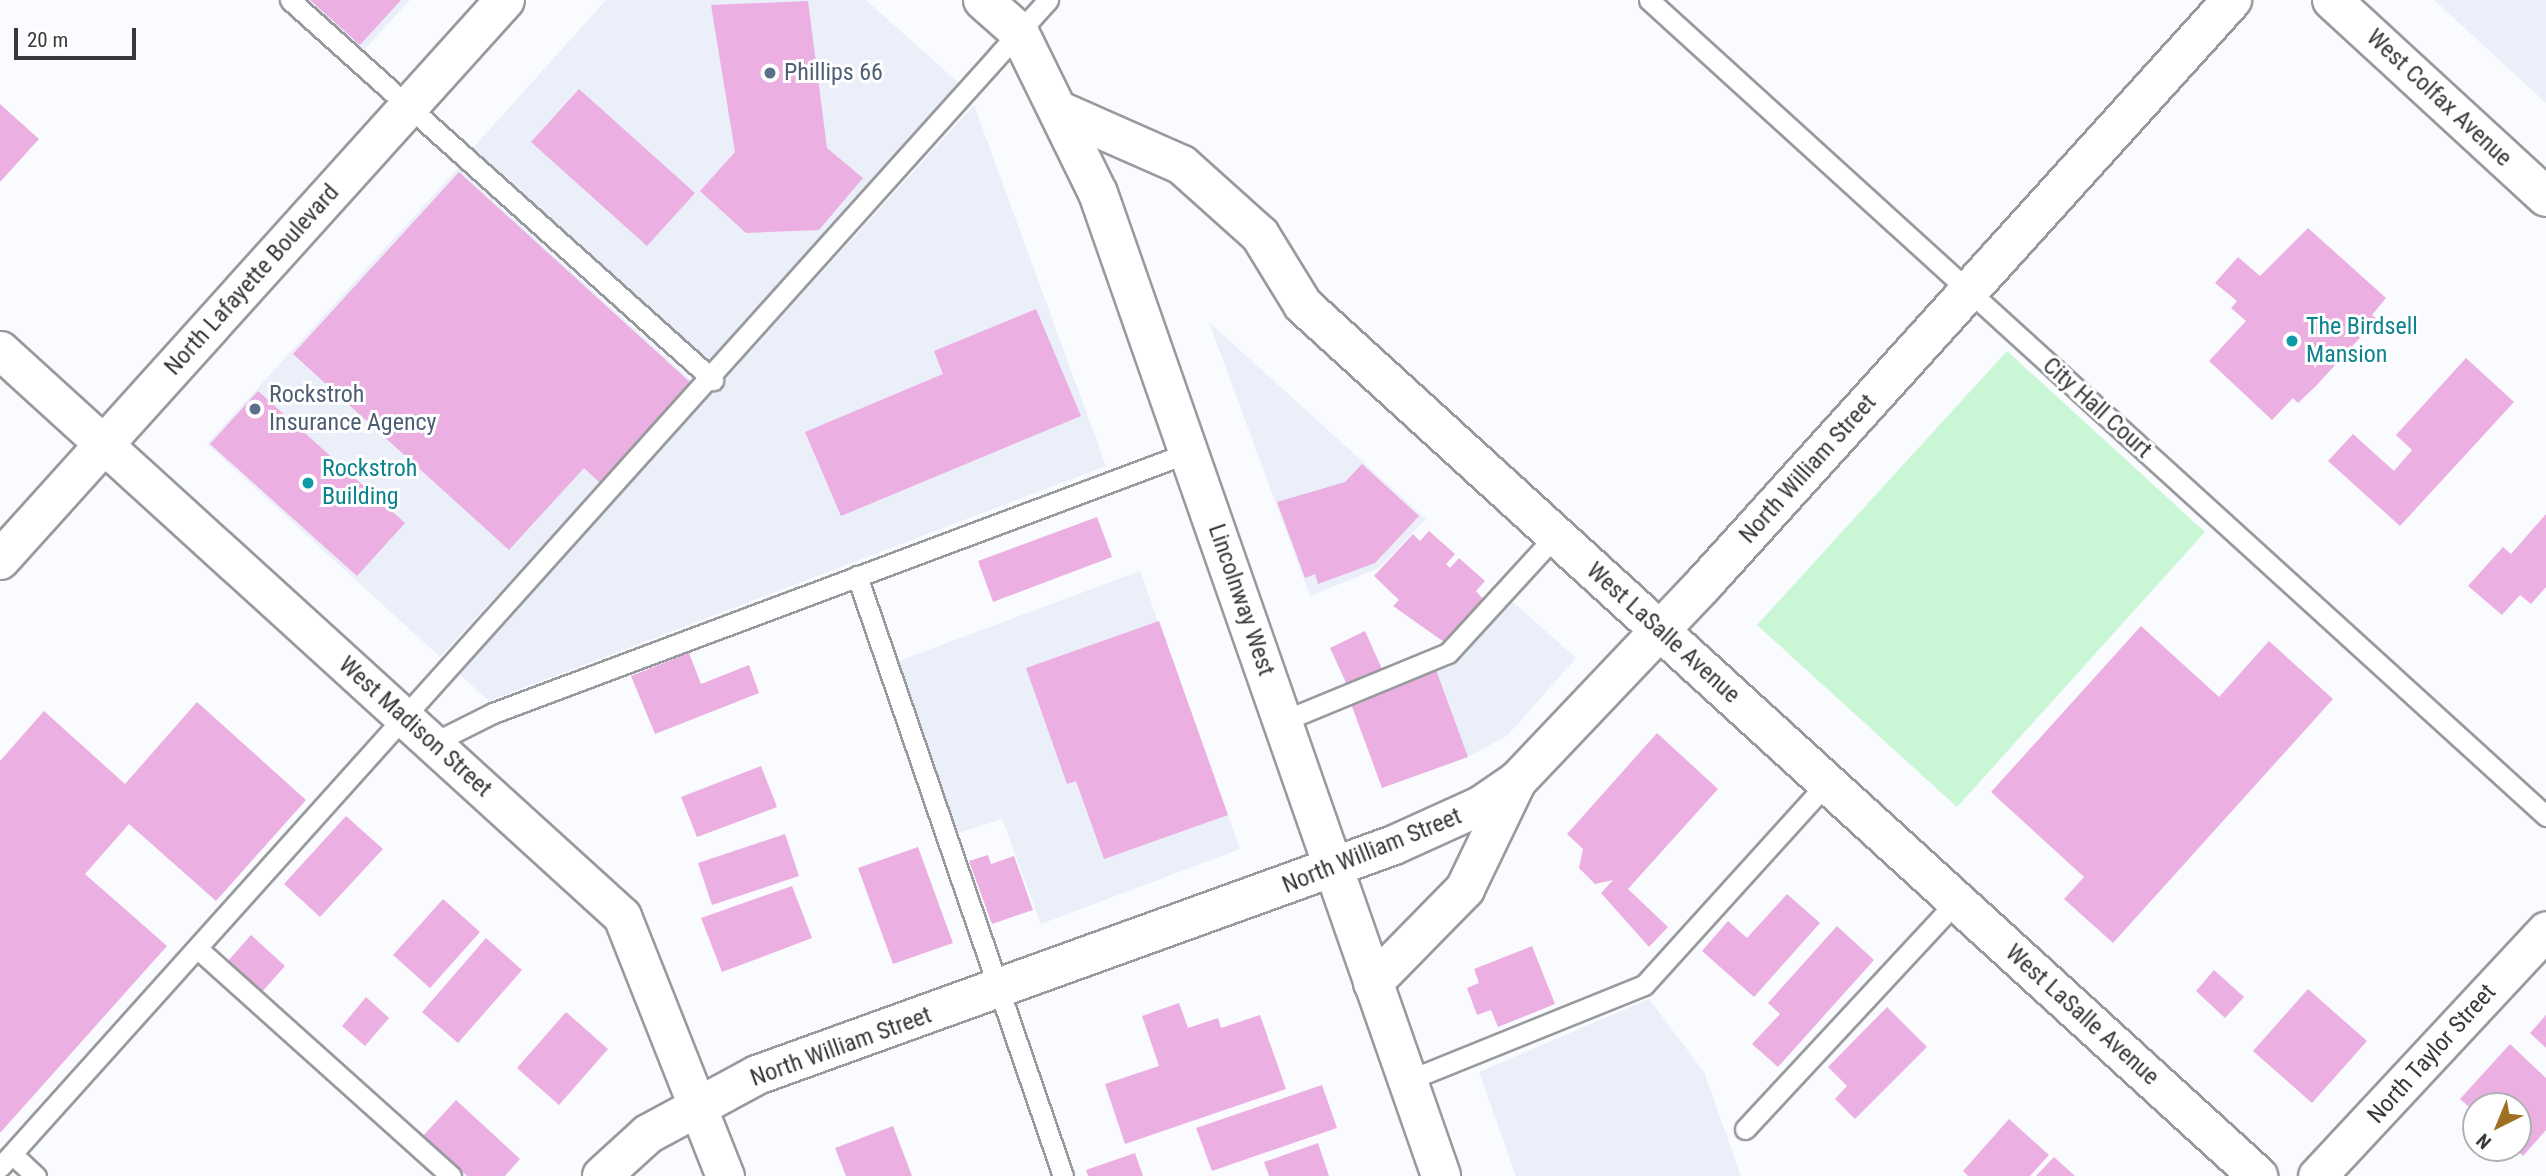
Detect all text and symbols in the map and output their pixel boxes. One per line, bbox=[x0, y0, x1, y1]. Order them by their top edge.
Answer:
scale bar bbox=[18, 14, 140, 58]
street label: West Colfax Avenue bbox=[2360, 23, 2518, 173]
text: 20 m bbox=[27, 28, 68, 52]
place label: Phillips 66 bbox=[784, 59, 883, 87]
marker: Phillips 66 bbox=[762, 65, 778, 81]
street label: North Lafayette Boulevard bbox=[159, 179, 345, 381]
place label: The Birdsell Mansion bbox=[2306, 313, 2418, 369]
marker: The Birdsell Mansion bbox=[2284, 333, 2300, 349]
street label: City Hall Court bbox=[2037, 352, 2157, 464]
place label: Rockstroh Insurance Agency bbox=[269, 381, 437, 437]
street label: North William Street bbox=[1734, 389, 1882, 549]
marker: Rockstroh Insurance Agency bbox=[247, 401, 263, 417]
place label: Rockstroh Building bbox=[322, 455, 417, 511]
marker: Rockstroh Building bbox=[300, 475, 316, 491]
street label: Lincolnway West bbox=[1202, 520, 1280, 680]
street label: West LaSalle Avenue bbox=[1580, 557, 1746, 709]
street label: West Madison Street bbox=[332, 651, 498, 803]
street label: North William Street bbox=[1278, 802, 1466, 900]
street label: West LaSalle Avenue bbox=[1999, 939, 2165, 1091]
street label: North Taylor Street bbox=[2362, 978, 2502, 1130]
street label: North William Street bbox=[747, 1001, 935, 1093]
north arrow bbox=[2462, 1092, 2532, 1162]
text: N bbox=[2472, 1129, 2496, 1154]

